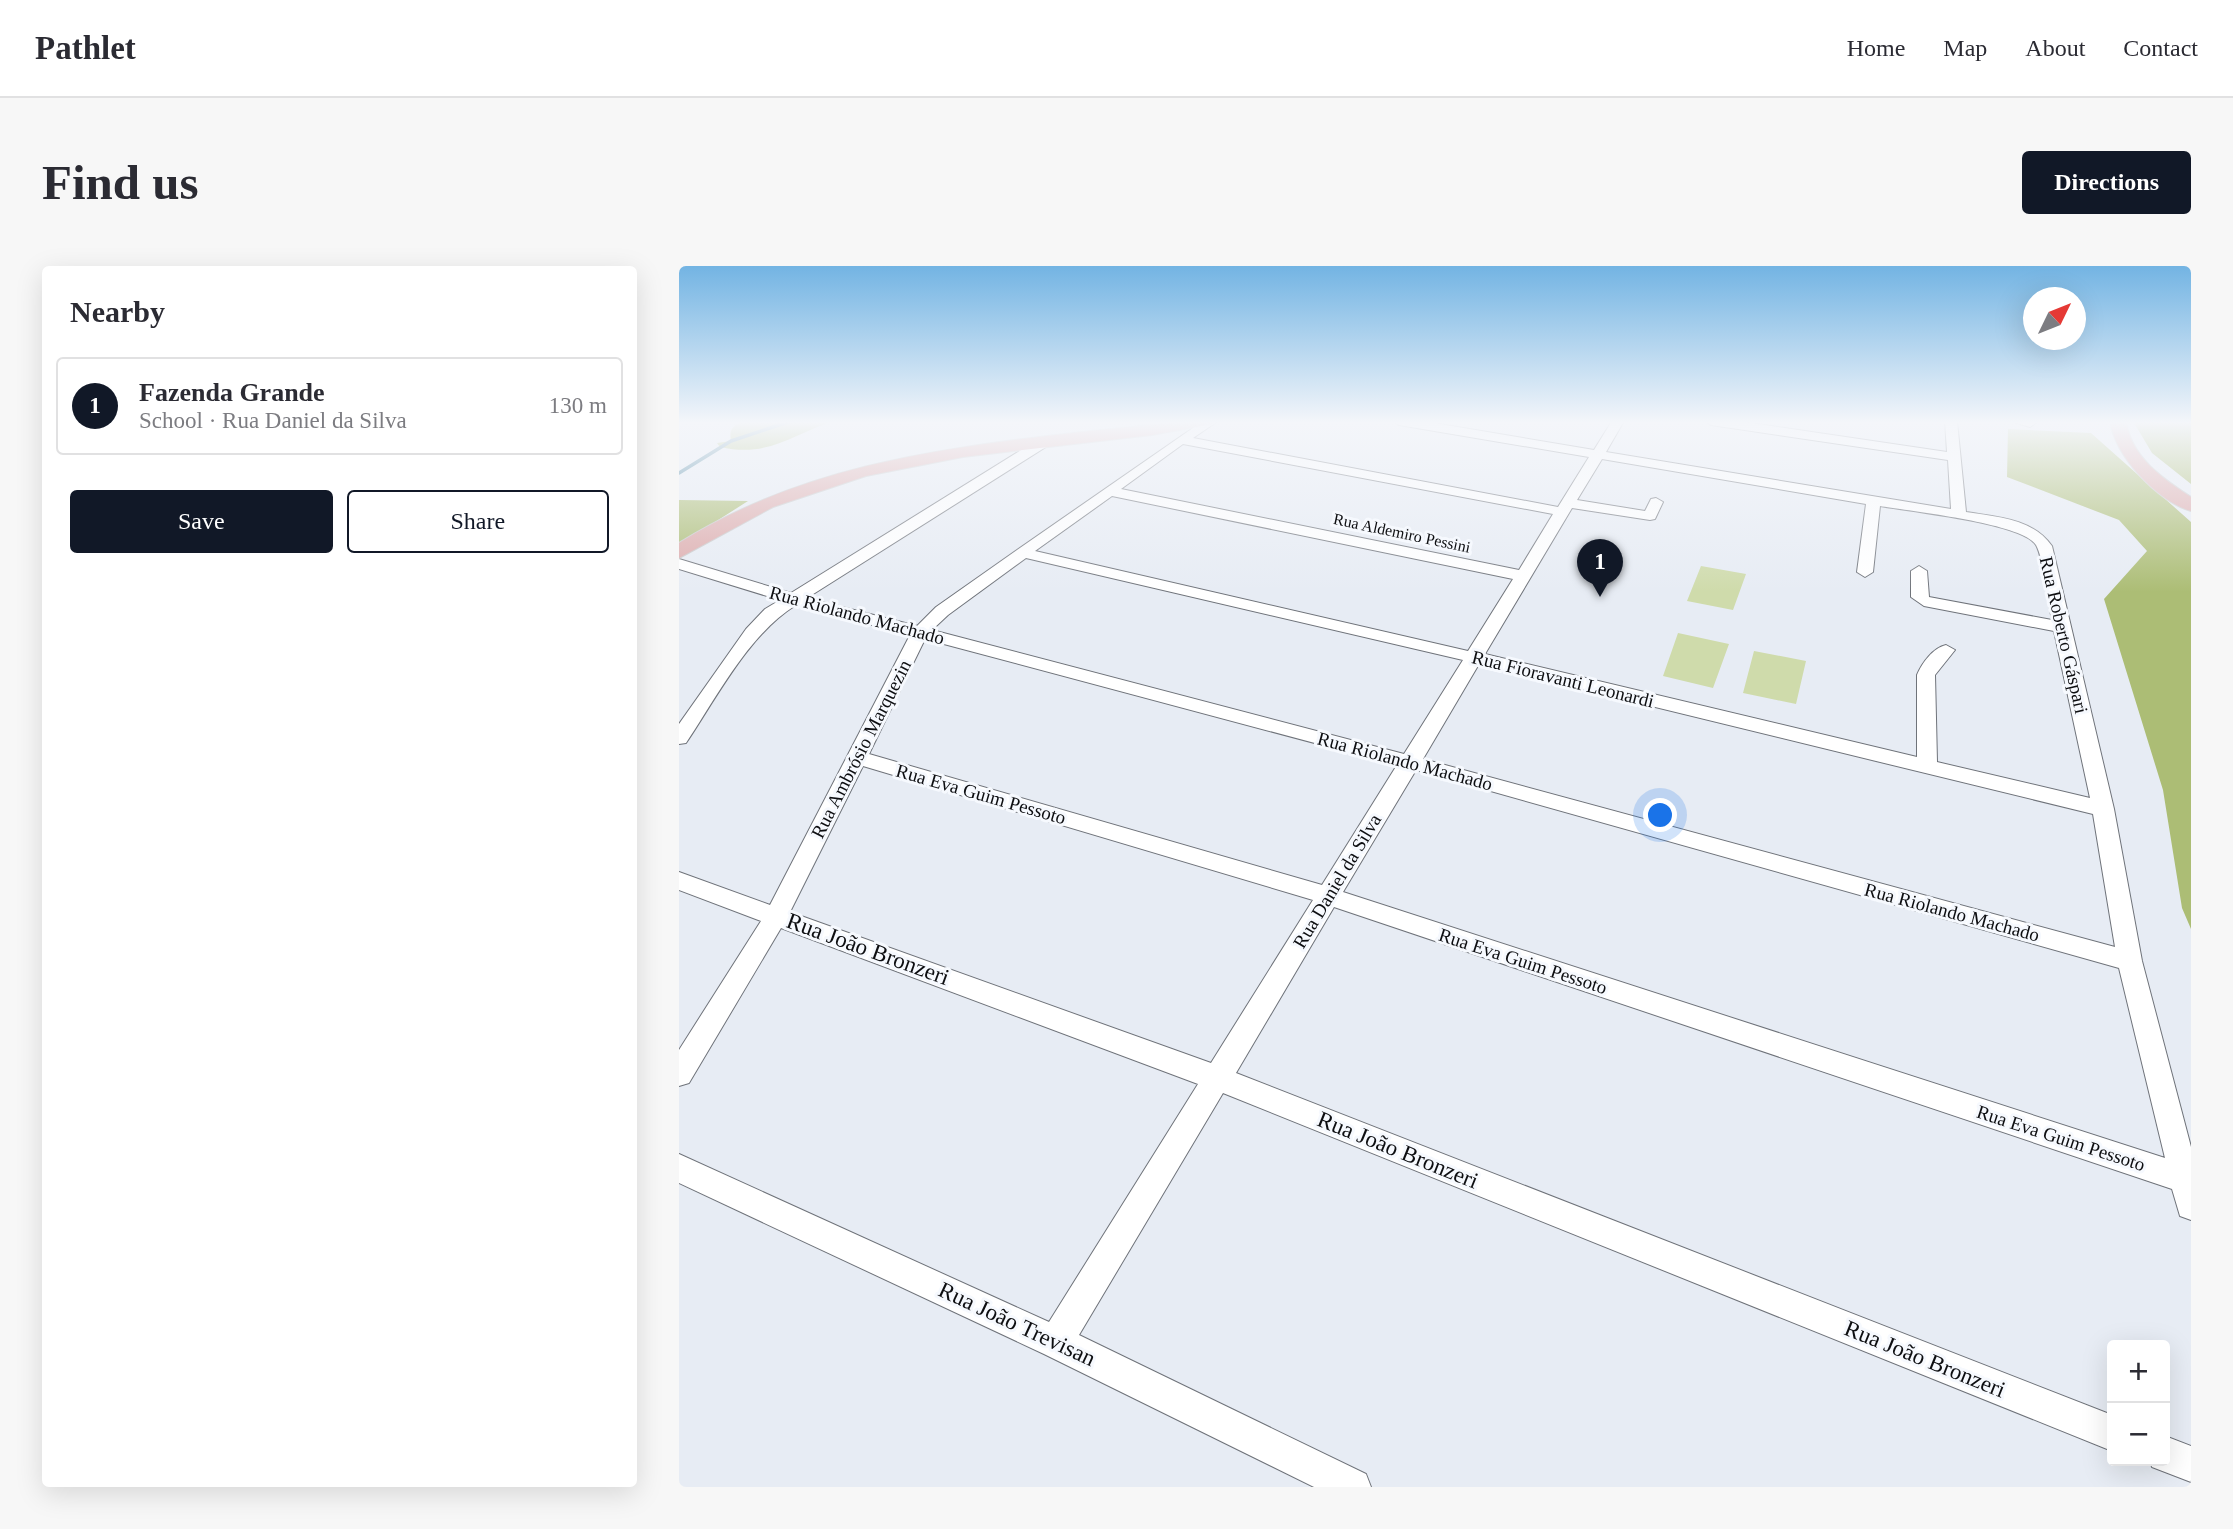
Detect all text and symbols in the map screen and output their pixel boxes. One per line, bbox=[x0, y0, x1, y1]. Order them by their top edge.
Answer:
text: Pathlet bbox=[35, 30, 136, 66]
text: Home bbox=[1847, 35, 1905, 61]
text: Map bbox=[1943, 35, 1987, 61]
text: About bbox=[2025, 35, 2085, 61]
text: Contact bbox=[2123, 35, 2198, 61]
button: Directions bbox=[2022, 151, 2191, 214]
text: Find us bbox=[42, 155, 199, 210]
north arrow bbox=[2023, 287, 2086, 350]
text: Nearby bbox=[70, 295, 165, 328]
text: Fazenda Grande bbox=[139, 378, 325, 407]
text: 1 bbox=[89, 393, 101, 418]
text: 130 m bbox=[549, 393, 607, 418]
text: School · Rua Daniel da Silva bbox=[139, 408, 407, 433]
button: Save bbox=[70, 490, 333, 553]
button: Share bbox=[347, 490, 609, 553]
street label: Rua Aldemiro Pessini bbox=[1332, 510, 1473, 556]
pin: 1 bbox=[1577, 539, 1623, 597]
street label: Rua Roberto Gáspari bbox=[2036, 554, 2092, 716]
street label: Rua Riolando Machado bbox=[767, 582, 947, 648]
street label: Rua Fioravanti Leonardi bbox=[1470, 646, 1656, 712]
street label: Rua Ambrósio Marquezin bbox=[807, 656, 915, 842]
street label: Rua Riolando Machado bbox=[1315, 728, 1495, 794]
street label: Rua Eva Guim Pessoto bbox=[894, 760, 1068, 828]
your location bbox=[1643, 798, 1677, 832]
street label: Rua Daniel da Silva bbox=[1289, 810, 1386, 952]
street label: Rua Riolando Machado bbox=[1862, 879, 2042, 945]
street label: Rua João Bronzeri bbox=[783, 908, 953, 990]
street label: Rua Eva Guim Pessoto bbox=[1436, 924, 1610, 998]
street label: Rua Eva Guim Pessoto bbox=[1974, 1101, 2148, 1175]
street label: Rua João Bronzeri bbox=[1314, 1106, 1482, 1194]
street label: Rua João Trevisan bbox=[935, 1277, 1100, 1371]
street label: Rua João Bronzeri bbox=[1841, 1315, 2009, 1403]
map controls bbox=[2107, 1340, 2170, 1466]
button: + bbox=[2107, 1340, 2170, 1403]
button: − bbox=[2107, 1403, 2170, 1466]

